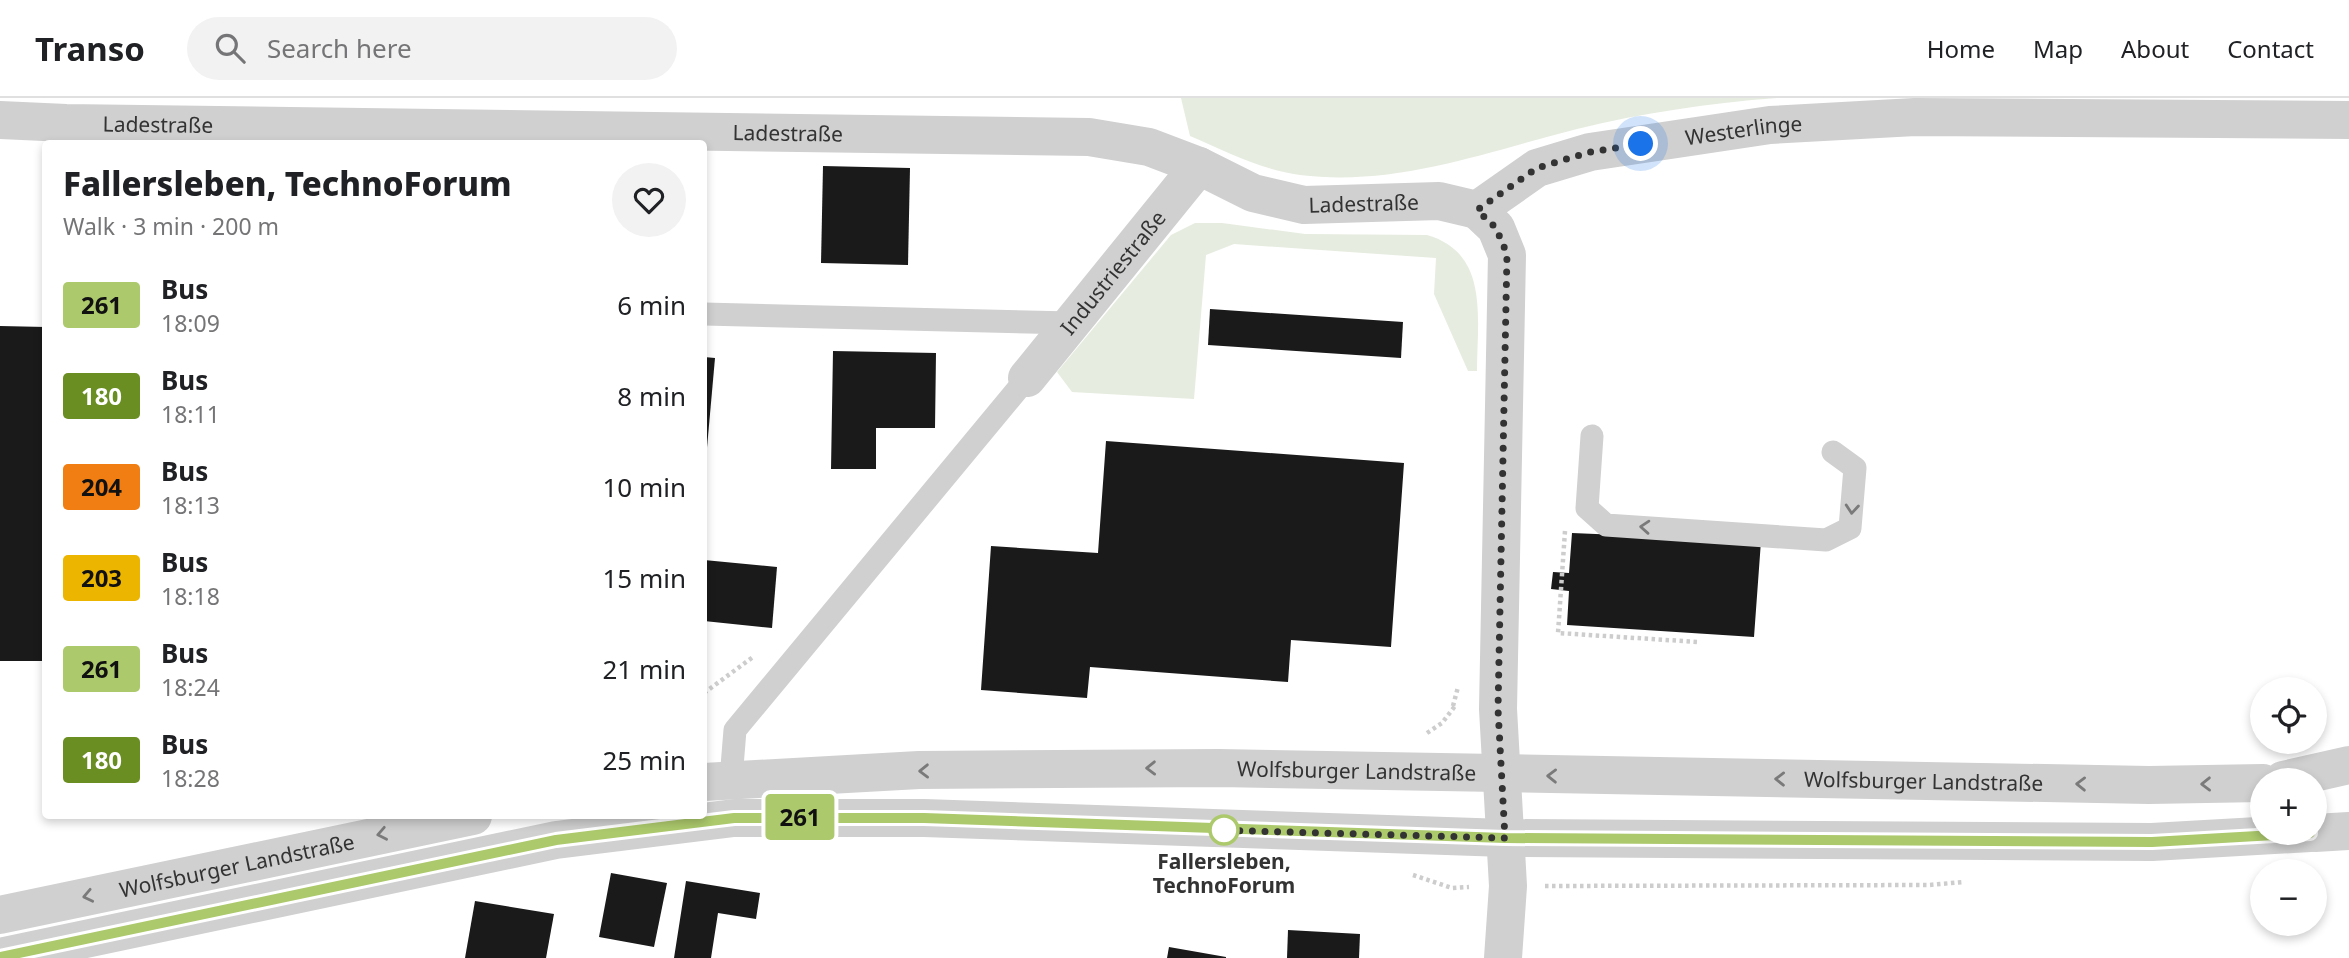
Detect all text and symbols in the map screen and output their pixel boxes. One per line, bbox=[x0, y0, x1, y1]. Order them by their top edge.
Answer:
search box bbox=[187, 17, 677, 80]
text: Transo bbox=[35, 26, 145, 71]
icon: search bbox=[211, 29, 249, 67]
text: Search here bbox=[267, 30, 412, 66]
text: Home bbox=[1927, 32, 1995, 65]
text: Map bbox=[2033, 32, 2083, 65]
text: About bbox=[2121, 32, 2189, 65]
text: Contact bbox=[2227, 32, 2314, 65]
street label: Westerlinge bbox=[1683, 109, 1803, 152]
street label: Ladestraße bbox=[103, 110, 213, 139]
street label: Ladestraße bbox=[732, 118, 843, 148]
your location bbox=[1623, 126, 1658, 161]
text: Fallersleben, TechnoForum bbox=[63, 161, 512, 206]
button: heart bbox=[612, 163, 686, 237]
street label: Ladestraße bbox=[1308, 188, 1419, 219]
street label: Industriestraße bbox=[1054, 204, 1172, 340]
text: Walk · 3 min · 200 m bbox=[63, 210, 279, 242]
text: Bus bbox=[161, 271, 208, 307]
text: 6 min bbox=[617, 287, 686, 323]
text: 261 bbox=[81, 288, 122, 321]
text: 18:09 bbox=[161, 307, 220, 339]
text: Bus bbox=[161, 362, 208, 398]
text: 8 min bbox=[617, 378, 686, 414]
text: 180 bbox=[81, 379, 122, 412]
text: 18:11 bbox=[161, 398, 220, 430]
text: Bus bbox=[161, 453, 208, 489]
text: 10 min bbox=[602, 469, 686, 505]
text: 204 bbox=[81, 470, 122, 503]
text: 18:13 bbox=[161, 489, 220, 521]
one-way arrow bbox=[1845, 504, 1860, 515]
one-way arrow bbox=[1639, 520, 1650, 535]
text: Bus bbox=[161, 544, 208, 580]
text: 15 min bbox=[602, 560, 686, 596]
text: 203 bbox=[81, 561, 122, 594]
text: 18:18 bbox=[161, 580, 220, 612]
text: Bus bbox=[161, 635, 208, 671]
text: 21 min bbox=[602, 651, 686, 687]
text: 261 bbox=[81, 652, 122, 685]
text: 18:24 bbox=[161, 671, 220, 703]
map controls bbox=[2250, 677, 2327, 936]
button: locate bbox=[2250, 677, 2327, 754]
text: Bus bbox=[161, 726, 208, 762]
text: 25 min bbox=[602, 742, 686, 778]
text: 180 bbox=[81, 743, 122, 776]
street label: Wolfsburger Landstraße bbox=[1237, 754, 1477, 787]
one-way arrow bbox=[1145, 760, 1156, 776]
text: 18:28 bbox=[161, 762, 220, 794]
one-way arrow bbox=[918, 763, 929, 778]
street label: Wolfsburger Landstraße bbox=[1804, 765, 2043, 797]
one-way arrow bbox=[1547, 768, 1558, 783]
button: + bbox=[2250, 768, 2327, 845]
one-way arrow bbox=[1774, 772, 1785, 787]
one-way arrow bbox=[2075, 776, 2086, 792]
one-way arrow bbox=[2200, 776, 2211, 792]
line badge: 261 bbox=[760, 794, 840, 840]
text: 261 bbox=[779, 800, 821, 833]
marker: Fallersleben, TechnoForum bbox=[1209, 815, 1239, 845]
one-way arrow bbox=[376, 826, 388, 841]
street label: Wolfsburger Landstraße bbox=[117, 827, 357, 904]
place label: Fallersleben, TechnoForum bbox=[1153, 847, 1295, 899]
button: − bbox=[2250, 859, 2327, 936]
one-way arrow bbox=[82, 888, 94, 903]

